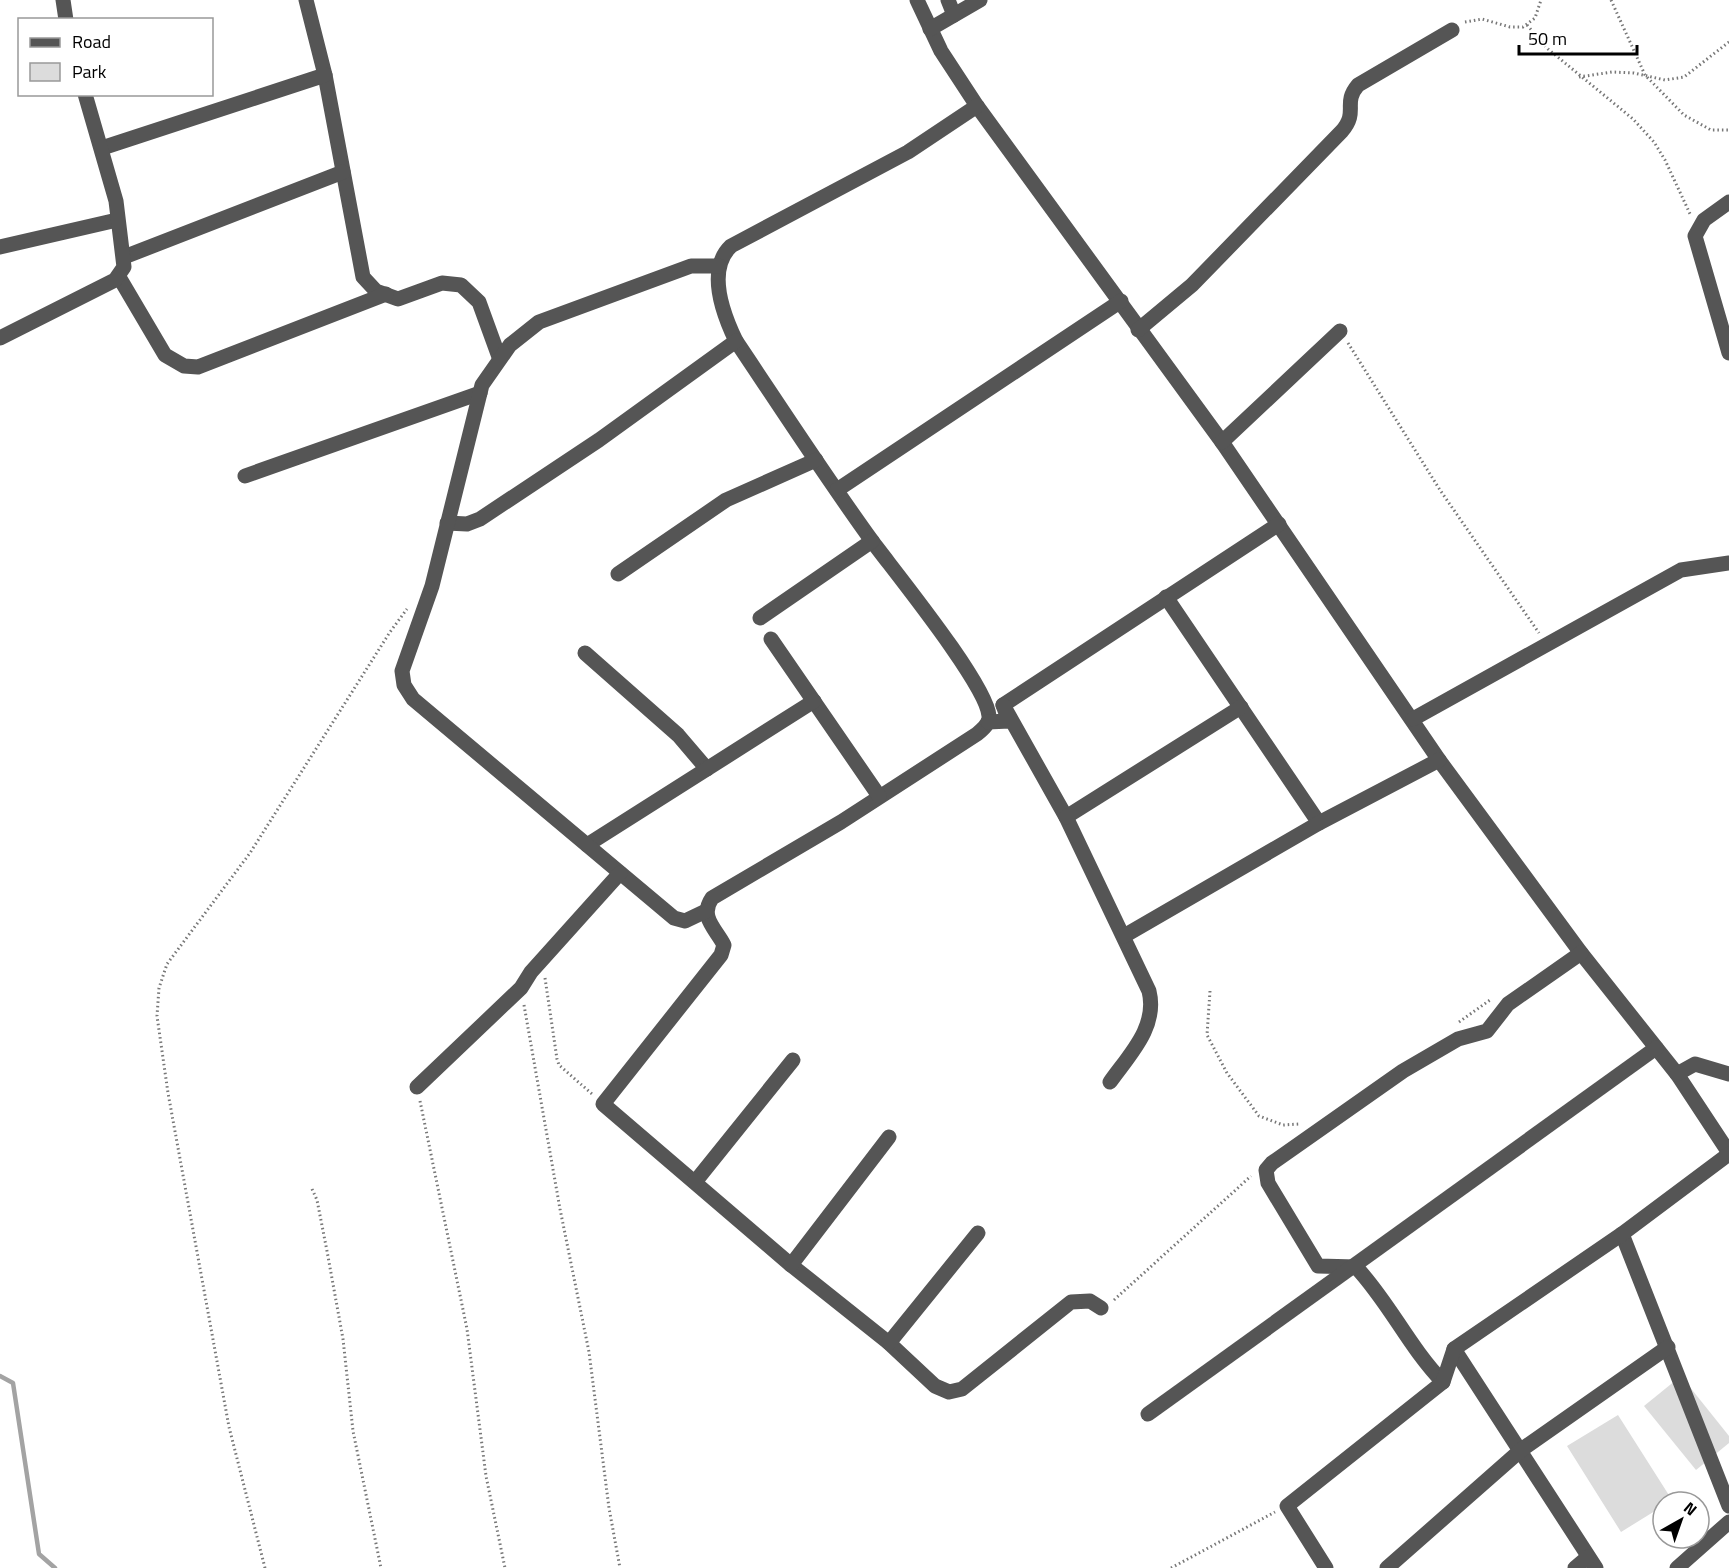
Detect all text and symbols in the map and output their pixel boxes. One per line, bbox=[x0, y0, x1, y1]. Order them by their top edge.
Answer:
legend bbox=[18, 18, 213, 96]
scale bar bbox=[1519, 18, 1638, 56]
text: 50 m bbox=[1528, 25, 1567, 52]
text: Road bbox=[72, 28, 111, 55]
text: Park bbox=[72, 58, 107, 85]
north arrow bbox=[1651, 1490, 1711, 1550]
text: N bbox=[1679, 1496, 1703, 1521]

